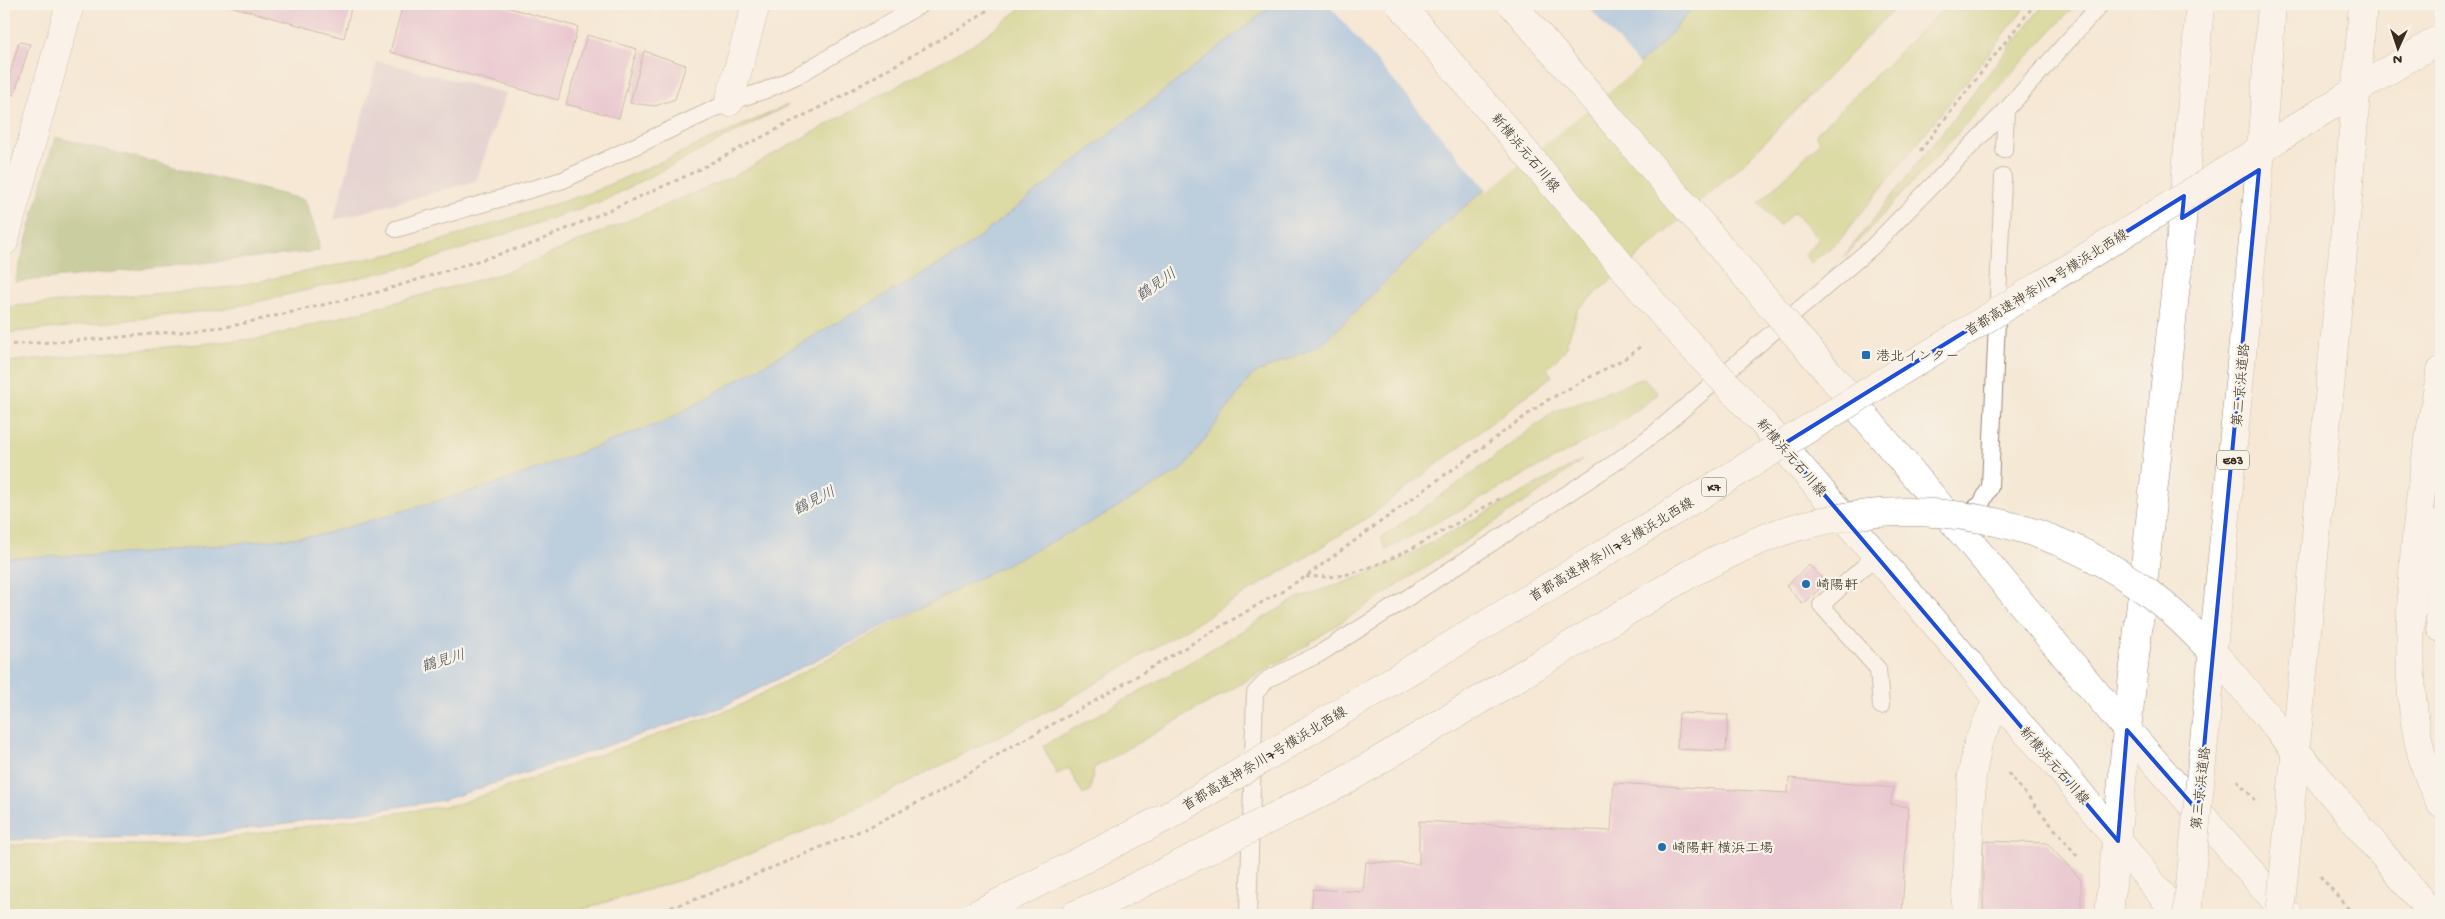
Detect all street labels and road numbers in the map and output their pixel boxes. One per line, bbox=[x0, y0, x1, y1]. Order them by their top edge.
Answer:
street label: 新横浜元石川線 bbox=[1486, 111, 1562, 197]
street label: 首都高速神奈川7号横浜北西線 bbox=[1963, 227, 2132, 341]
street label: 第三京浜道路 bbox=[2230, 343, 2255, 428]
street label: 新横浜元石川線 bbox=[1752, 416, 1829, 501]
road number: E83 bbox=[2217, 450, 2249, 470]
road number: K7 bbox=[1702, 478, 1726, 497]
street label: 首都高速神奈川7号横浜北西線 bbox=[1527, 495, 1698, 607]
street label: 首都高速神奈川7号横浜北西線 bbox=[1180, 704, 1351, 816]
street label: 新横浜元石川線 bbox=[2015, 724, 2092, 809]
street label: 第三京浜道路 bbox=[2190, 746, 2215, 831]

